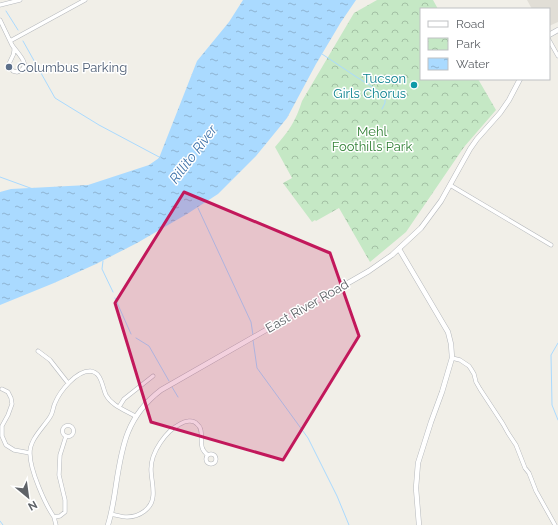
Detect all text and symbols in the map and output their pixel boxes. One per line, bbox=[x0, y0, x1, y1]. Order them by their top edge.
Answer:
legend bbox=[420, 8, 550, 80]
text: Road bbox=[456, 17, 485, 31]
text: Park bbox=[456, 37, 481, 51]
text: Water bbox=[456, 57, 490, 71]
place label: Columbus Parking bbox=[17, 60, 127, 75]
marker: Columbus Parking bbox=[4, 62, 14, 72]
place label: Tucson Girls Chorus bbox=[333, 71, 406, 101]
marker: Tucson Girls Chorus bbox=[409, 80, 419, 90]
water label: Rillito River bbox=[166, 121, 221, 186]
park label: Mehl Foothills Park bbox=[332, 124, 412, 154]
street label: East River Road bbox=[263, 276, 351, 336]
north arrow bbox=[8, 477, 48, 517]
text: N bbox=[26, 498, 39, 513]

